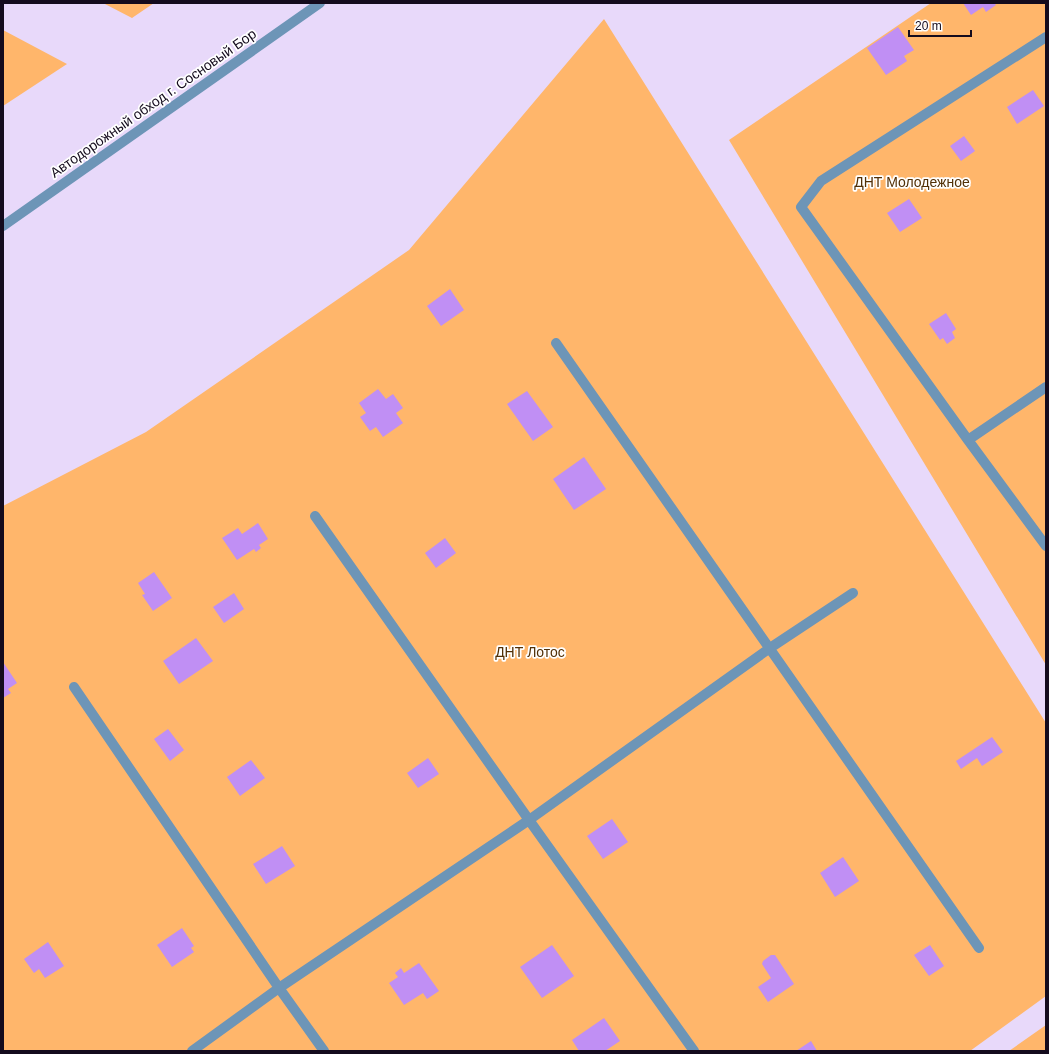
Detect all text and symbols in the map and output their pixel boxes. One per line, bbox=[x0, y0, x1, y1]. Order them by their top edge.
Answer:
scale bar bbox=[909, 12, 971, 38]
text: 20 m bbox=[915, 19, 942, 33]
street label: Автодорожный обход г. Сосновый Бор bbox=[47, 25, 259, 181]
park label: ДНТ Молодежное bbox=[854, 174, 970, 190]
park label: ДНТ Лотос bbox=[495, 644, 565, 660]

